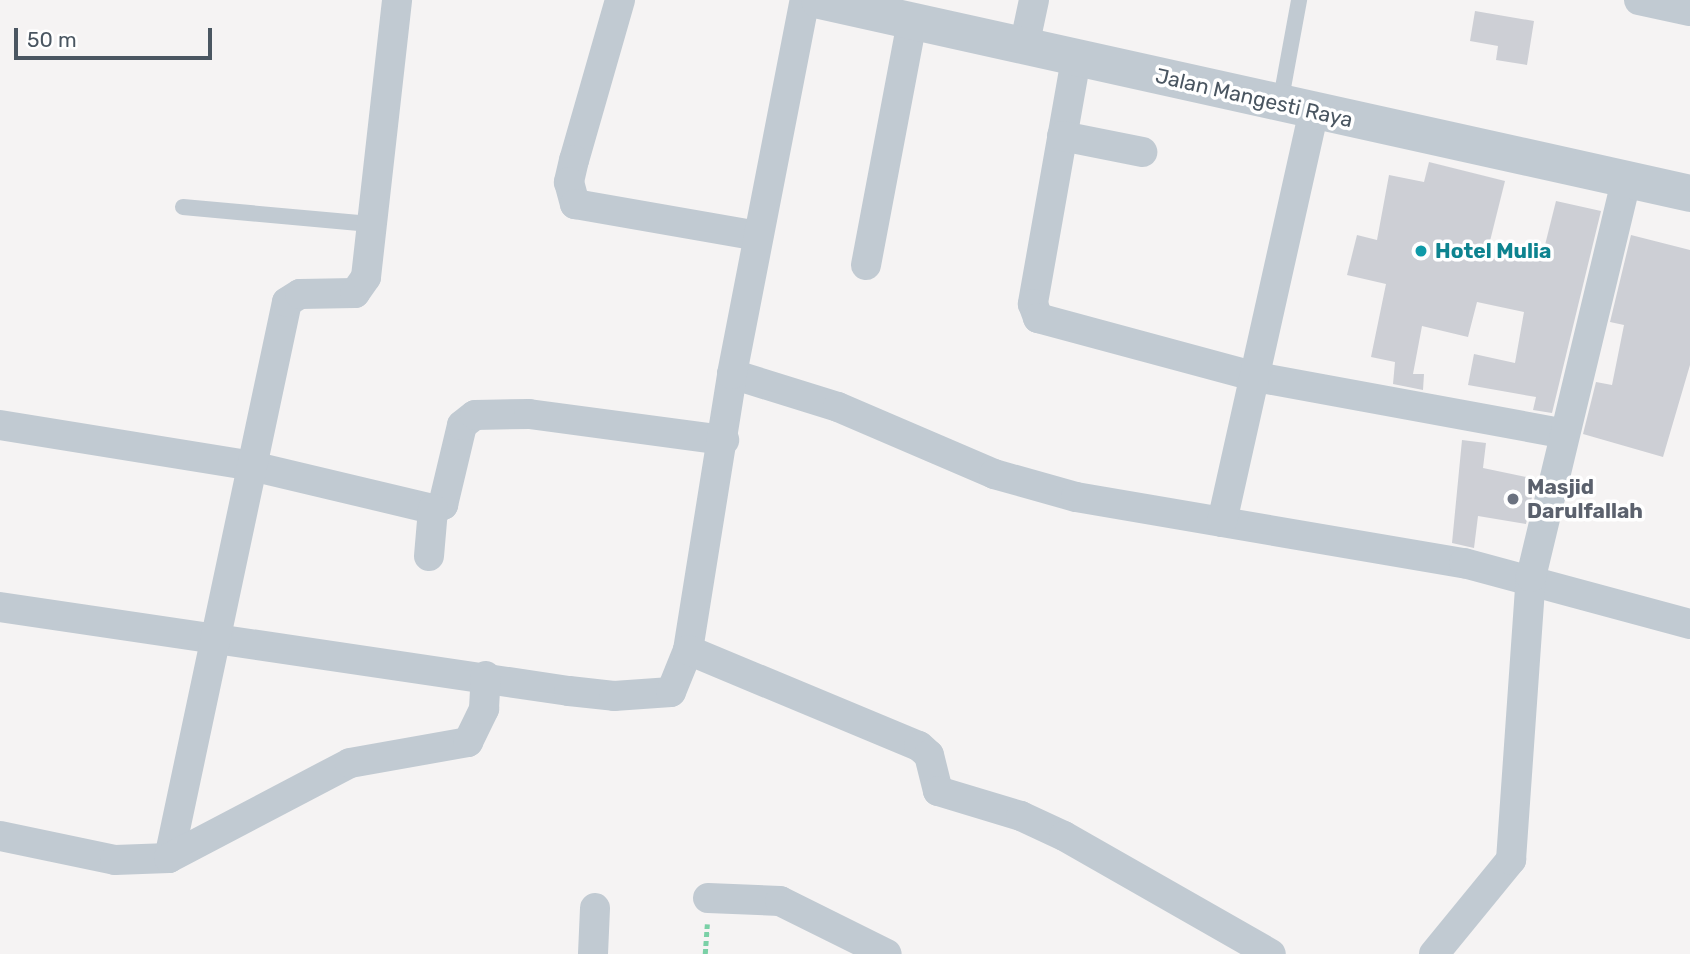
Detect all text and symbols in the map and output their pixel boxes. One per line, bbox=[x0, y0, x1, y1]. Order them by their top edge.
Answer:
scale bar bbox=[18, 14, 215, 58]
text: 50 m bbox=[27, 27, 77, 52]
street label: Jalan Mangesti Raya bbox=[1153, 63, 1355, 133]
place label: Hotel Mulia bbox=[1435, 238, 1551, 264]
marker: Hotel Mulia bbox=[1413, 243, 1429, 259]
place label: Masjid Darulfallah bbox=[1527, 474, 1643, 524]
marker: Masjid Darulfallah bbox=[1505, 491, 1521, 507]

